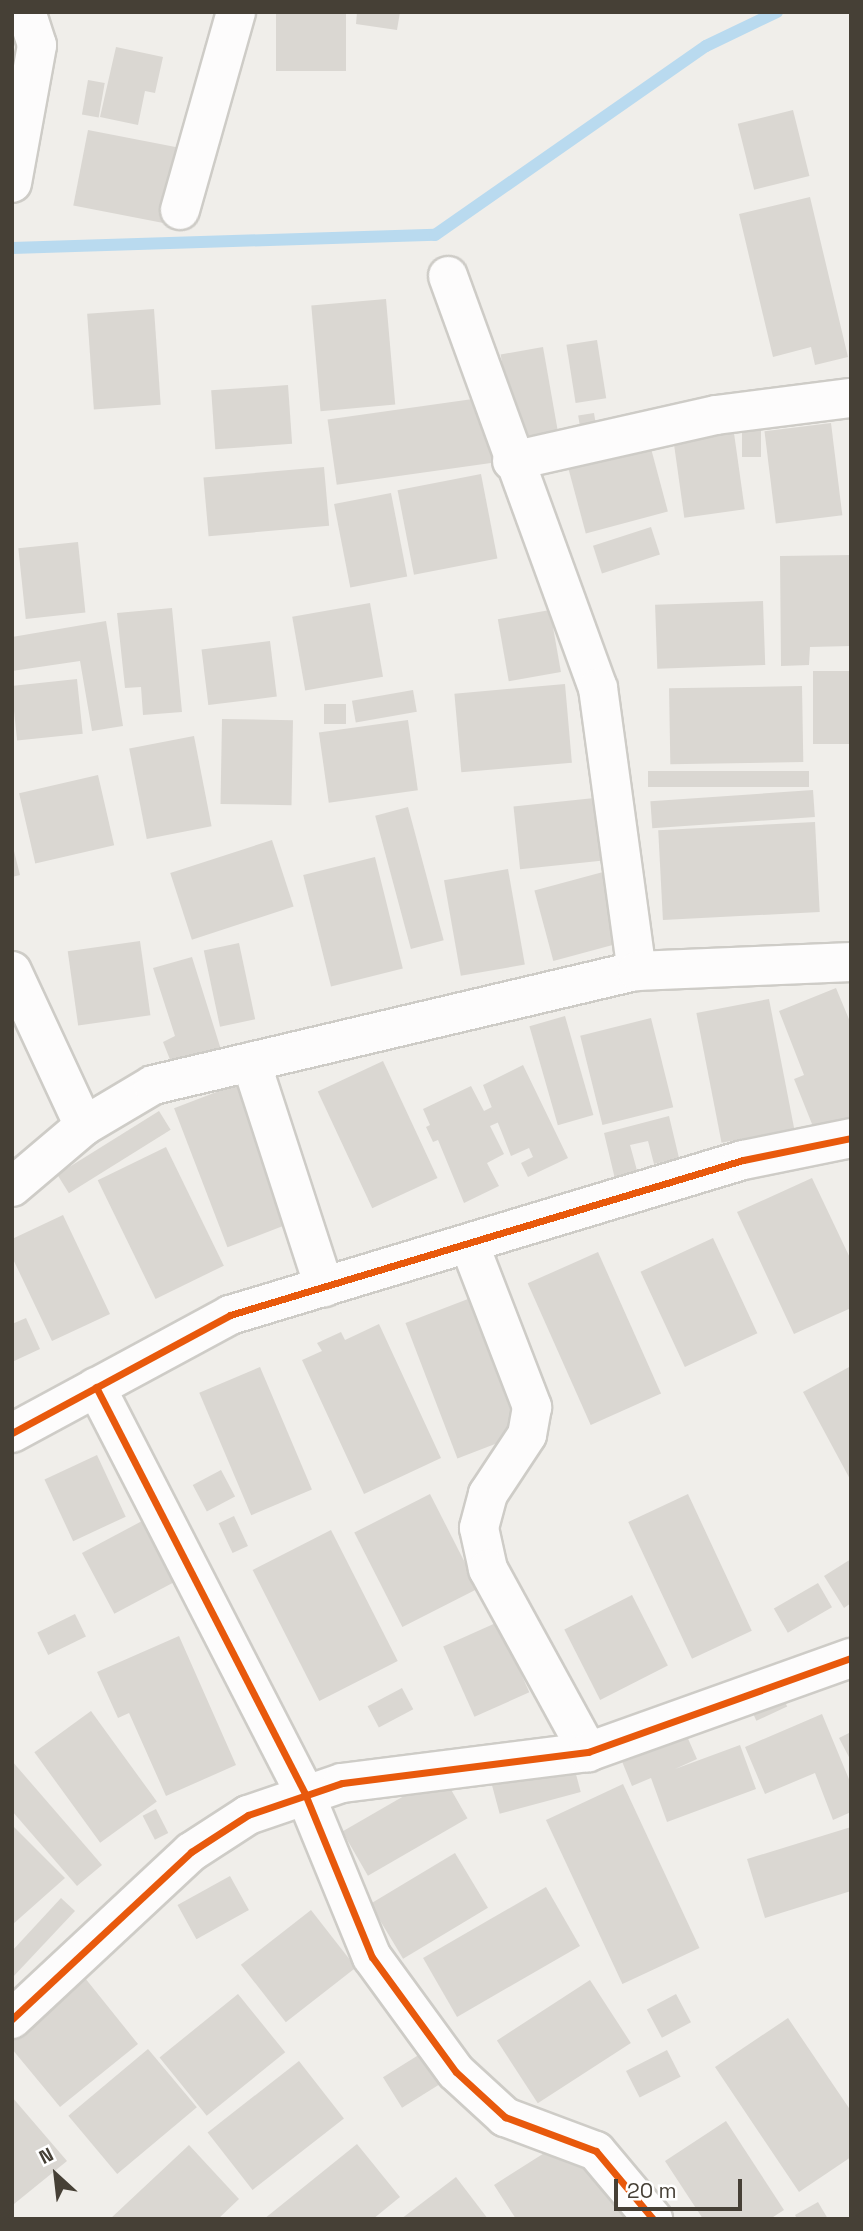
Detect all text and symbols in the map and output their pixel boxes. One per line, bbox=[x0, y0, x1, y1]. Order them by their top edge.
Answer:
north arrow bbox=[21, 2140, 91, 2210]
text: N bbox=[35, 2142, 58, 2170]
scale bar bbox=[618, 2164, 746, 2208]
text: 20 m bbox=[627, 2177, 677, 2204]

